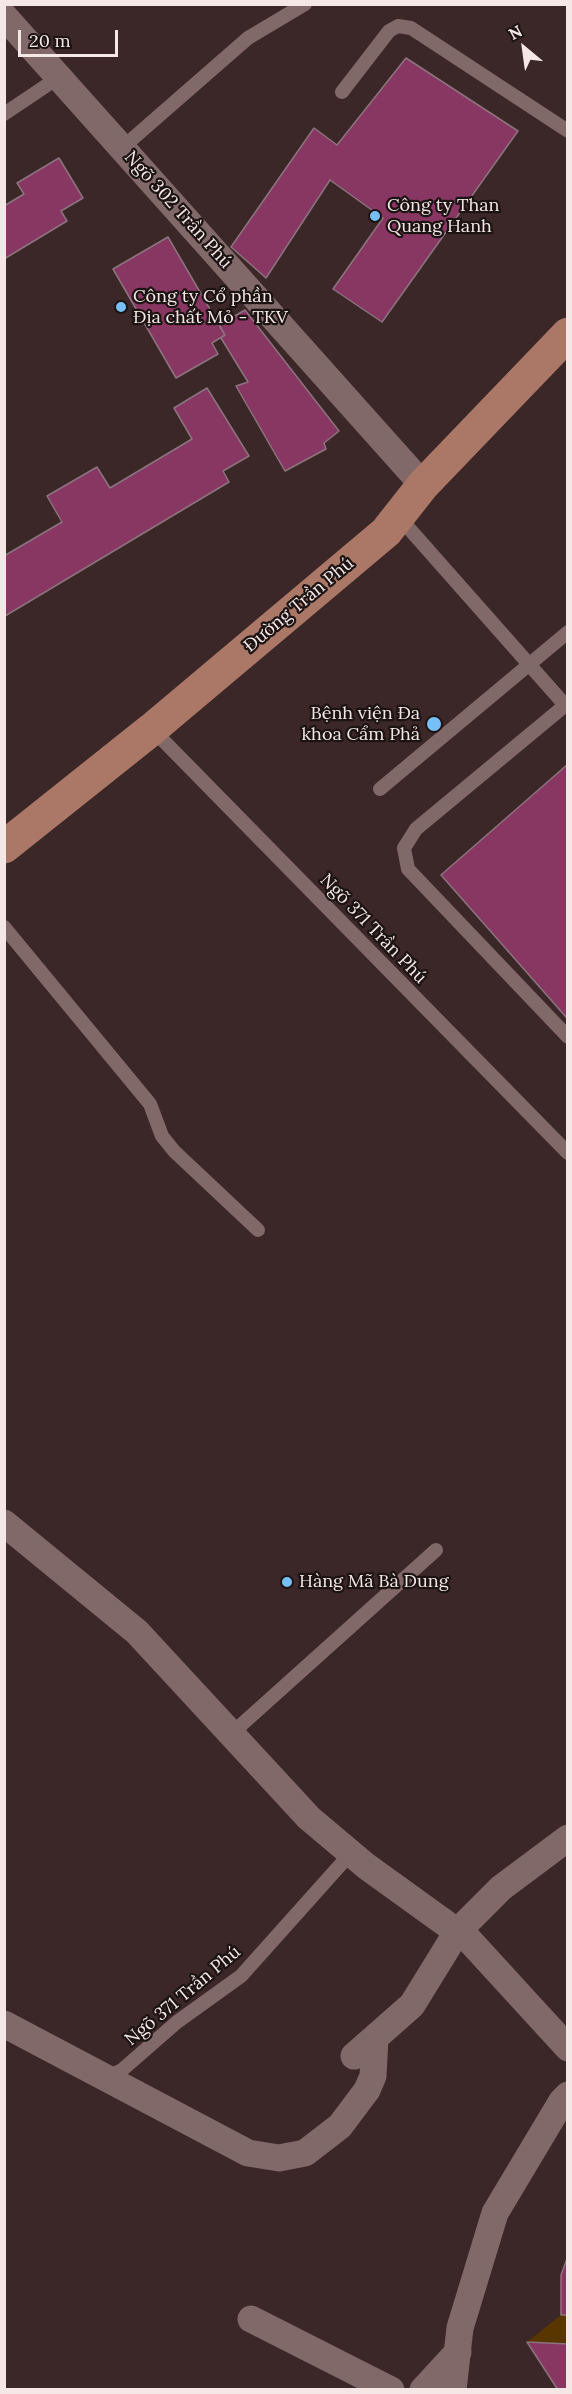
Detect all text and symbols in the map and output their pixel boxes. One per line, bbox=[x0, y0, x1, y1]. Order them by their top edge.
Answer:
scale bar bbox=[21, 18, 122, 56]
north arrow bbox=[494, 18, 554, 78]
text: N bbox=[505, 21, 526, 44]
text: 20 m bbox=[29, 29, 71, 52]
street label: Ngõ 302 Trần Phú bbox=[120, 147, 236, 273]
place label: Công ty Than Quang Hanh bbox=[387, 195, 499, 238]
marker: Công ty Than Quang Hanh bbox=[368, 209, 382, 223]
place label: Công ty Cổ phần Địa chất Mỏ - TKV bbox=[133, 286, 288, 328]
marker: Công ty Cổ phần Địa chất Mỏ - TKV bbox=[114, 300, 128, 314]
street label: Đường Trần Phú bbox=[240, 553, 358, 657]
place label: Bệnh viện Đa khoa Cẩm Phả bbox=[301, 703, 420, 746]
marker: Bệnh viện Đa khoa Cẩm Phả bbox=[425, 715, 443, 733]
street label: Ngõ 371 Trần Phú bbox=[315, 870, 431, 988]
place label: Hàng Mã Bà Dung bbox=[299, 1571, 449, 1593]
marker: Hàng Mã Bà Dung bbox=[280, 1575, 294, 1589]
street label: Ngõ 371 Trần Phú bbox=[121, 1941, 245, 2051]

